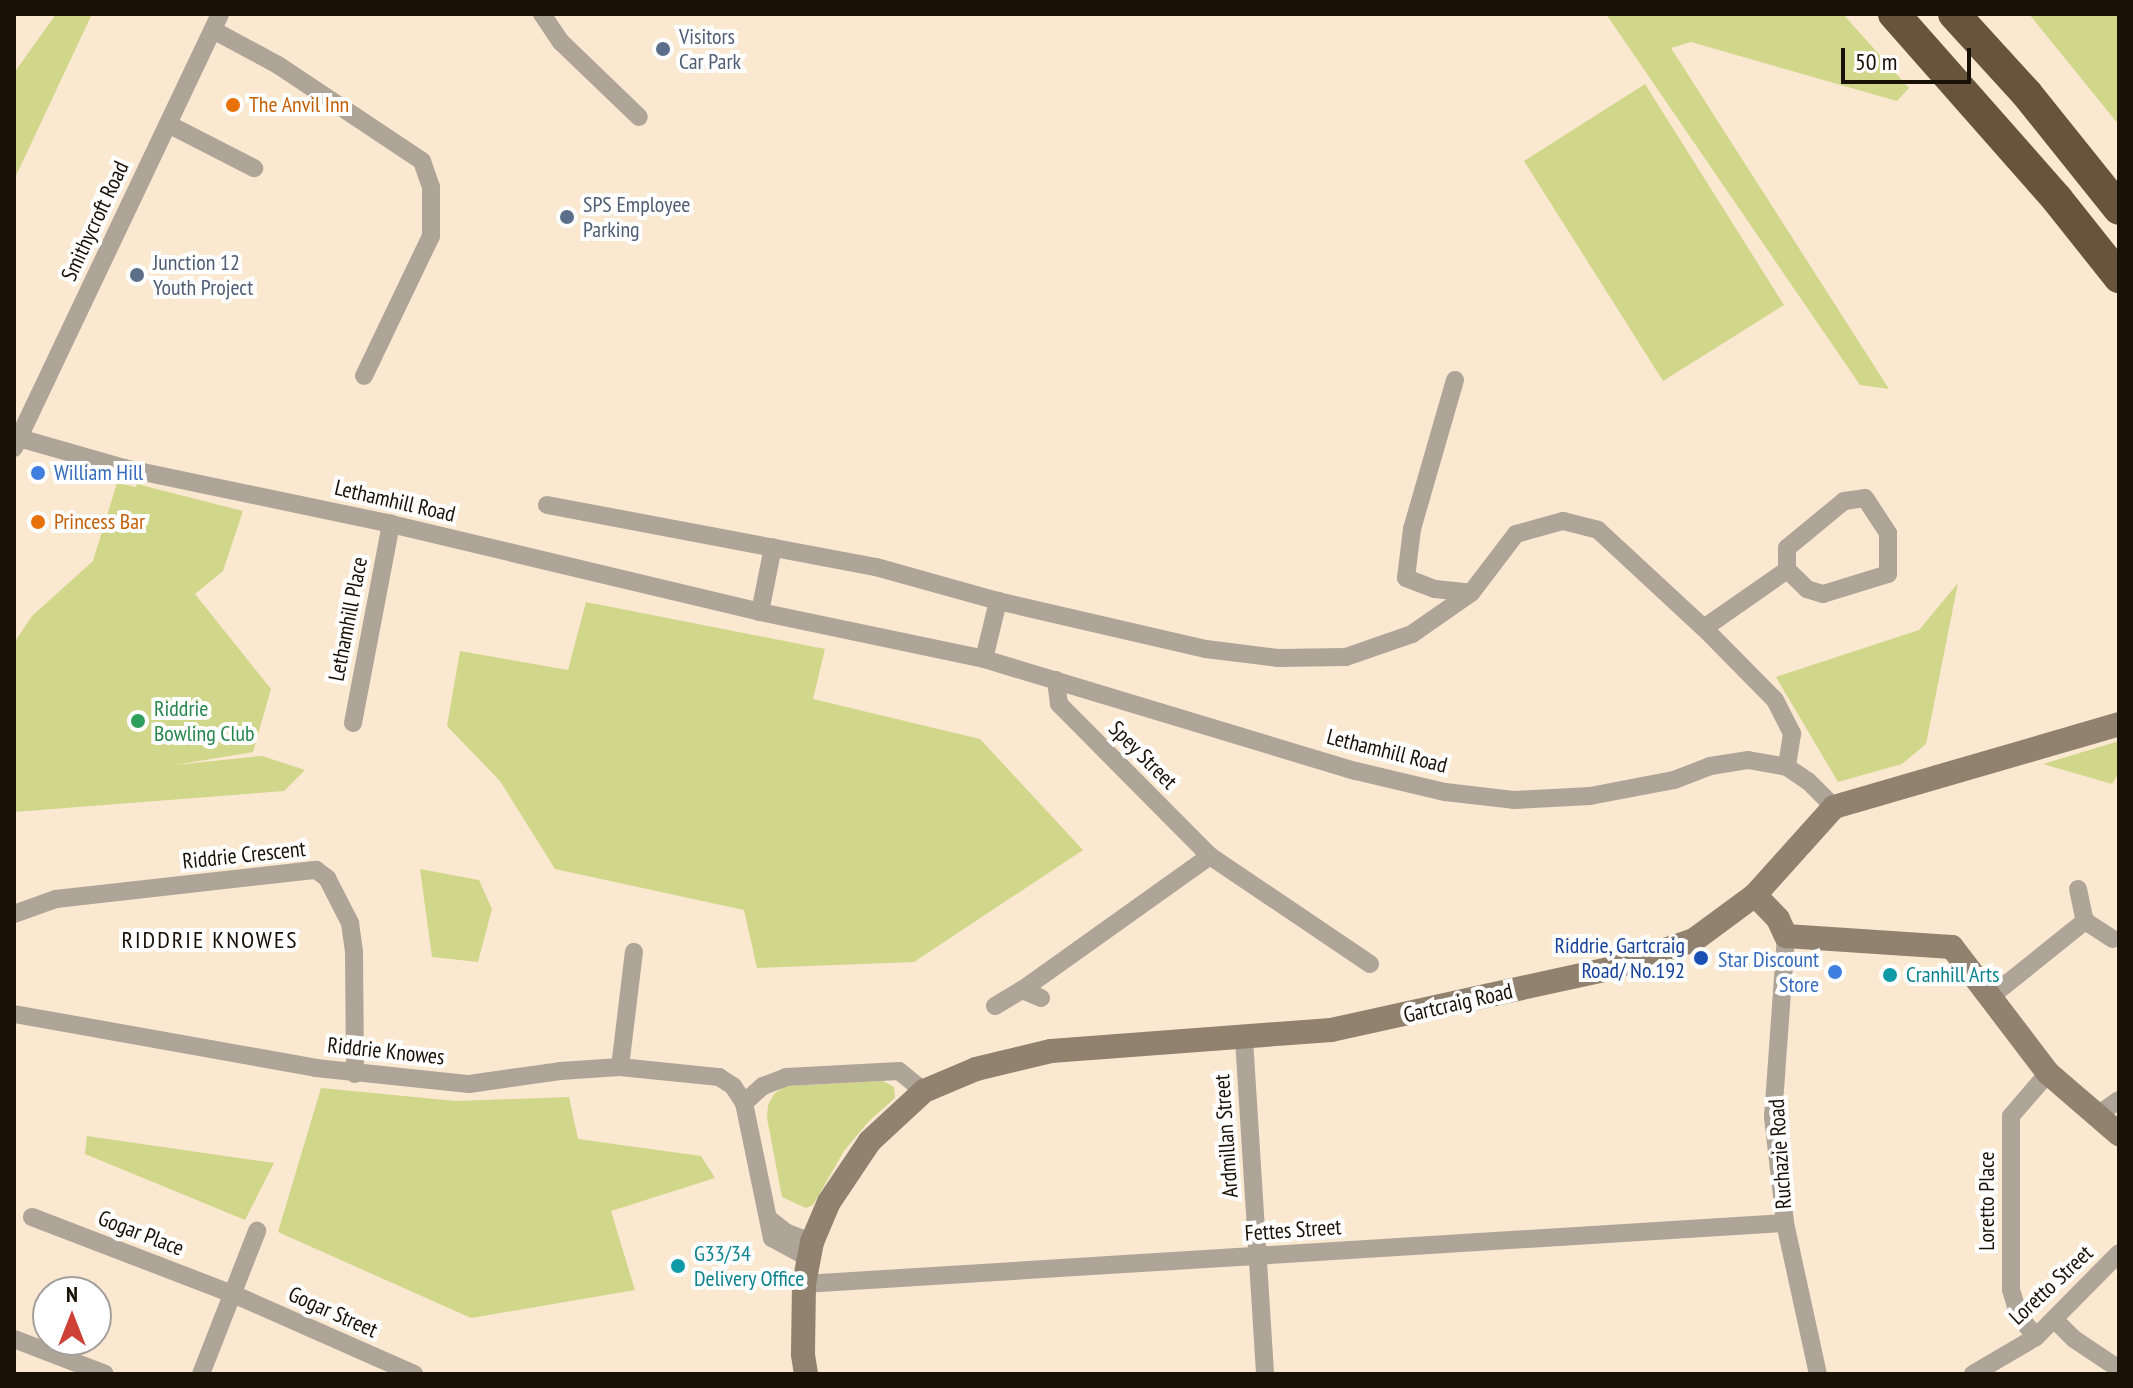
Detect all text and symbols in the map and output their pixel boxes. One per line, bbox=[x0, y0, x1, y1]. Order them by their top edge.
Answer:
place label: Visitors Car Park bbox=[679, 23, 741, 74]
scale bar bbox=[1845, 32, 1975, 82]
marker: Visitors Car Park bbox=[654, 40, 672, 58]
text: 50 m bbox=[1855, 46, 1897, 77]
place label: The Anvil Inn bbox=[249, 92, 350, 118]
marker: The Anvil Inn bbox=[224, 96, 242, 114]
street label: Smithycroft Road bbox=[56, 157, 134, 285]
place label: SPS Employee Parking bbox=[583, 191, 690, 242]
marker: SPS Employee Parking bbox=[558, 208, 576, 226]
place label: Junction 12 Youth Project bbox=[153, 249, 253, 300]
marker: Junction 12 Youth Project bbox=[128, 266, 146, 284]
place label: William Hill bbox=[54, 460, 143, 486]
marker: William Hill bbox=[29, 464, 47, 482]
street label: Lethamhill Road bbox=[332, 474, 458, 528]
place label: Princess Bar bbox=[54, 509, 145, 535]
marker: Princess Bar bbox=[29, 513, 47, 531]
street label: Lethamhill Place bbox=[323, 555, 373, 683]
place label: Riddrie Bowling Club bbox=[154, 695, 255, 746]
marker: Riddrie Bowling Club bbox=[129, 712, 147, 730]
street label: Spey Street bbox=[1103, 715, 1183, 795]
street label: Lethamhill Road bbox=[1324, 723, 1450, 779]
street label: Riddrie Crescent bbox=[181, 835, 307, 875]
district label: RIDDRIE KNOWES bbox=[121, 926, 299, 954]
place label: Riddrie, Gartcraig Road/ No.192 bbox=[1553, 932, 1685, 984]
place label: Star Discount Store bbox=[1718, 946, 1819, 998]
marker: Riddrie, Gartcraig Road/ No.192 bbox=[1692, 949, 1710, 967]
place label: Cranhill Arts bbox=[1906, 962, 2000, 988]
marker: Star Discount Store bbox=[1826, 963, 1844, 981]
marker: Cranhill Arts bbox=[1881, 966, 1899, 984]
street label: Gartcraig Road bbox=[1401, 978, 1515, 1028]
street label: Riddrie Knowes bbox=[326, 1032, 446, 1070]
street label: Ardmillan Street bbox=[1209, 1073, 1243, 1199]
street label: Ruchazie Road bbox=[1763, 1098, 1797, 1210]
street label: Loretto Place bbox=[1974, 1151, 2000, 1251]
street label: Gogar Place bbox=[94, 1205, 188, 1261]
street label: Fettes Street bbox=[1244, 1213, 1342, 1247]
place label: G33/34 Delivery Office bbox=[694, 1240, 805, 1292]
street label: Loretto Street bbox=[2004, 1240, 2098, 1330]
marker: G33/34 Delivery Office bbox=[669, 1257, 687, 1275]
north arrow bbox=[32, 1276, 112, 1356]
text: N bbox=[66, 1280, 78, 1308]
street label: Gogar Street bbox=[284, 1281, 382, 1343]

